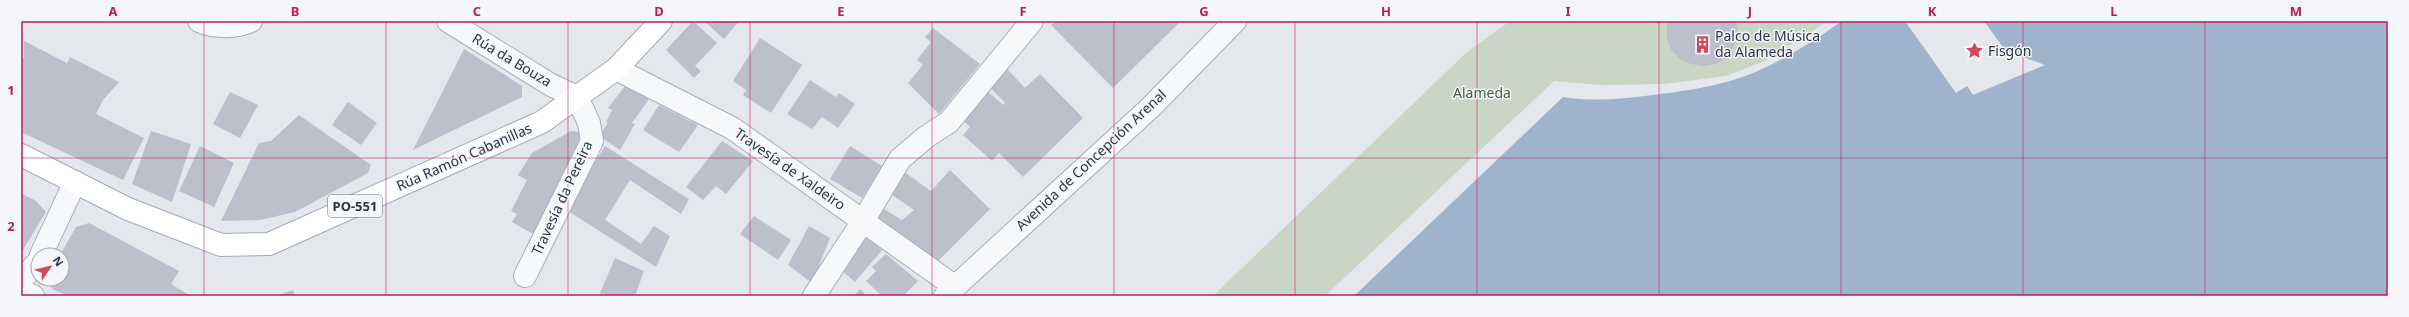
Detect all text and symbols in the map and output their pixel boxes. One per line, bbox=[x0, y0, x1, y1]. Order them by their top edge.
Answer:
text: A bbox=[109, 2, 118, 20]
text: B bbox=[291, 2, 299, 20]
text: C bbox=[473, 2, 481, 20]
text: D bbox=[654, 2, 664, 20]
text: E bbox=[837, 2, 845, 20]
text: F bbox=[1019, 2, 1027, 20]
text: G bbox=[1199, 2, 1209, 20]
text: H bbox=[1381, 2, 1391, 20]
text: I bbox=[1565, 2, 1571, 20]
text: J bbox=[1747, 2, 1752, 20]
text: K bbox=[1928, 2, 1937, 20]
text: L bbox=[2110, 2, 2118, 20]
text: M bbox=[2290, 2, 2302, 20]
place label: Palco de Música da Alameda bbox=[1715, 26, 1820, 61]
street label: Rúa da Bouza bbox=[469, 28, 556, 91]
building icon: Palco de Música da Alameda bbox=[1692, 34, 1712, 54]
place icon: Fisgón bbox=[1965, 41, 1985, 61]
place label: Fisgón bbox=[1988, 41, 2031, 60]
text: 1 bbox=[7, 81, 15, 99]
park label: Alameda bbox=[1453, 83, 1511, 102]
street label: Avenida de Concepción Arenal bbox=[1011, 85, 1170, 235]
street label: Rúa Ramón Cabanillas bbox=[393, 118, 535, 195]
street label: Travesía de Xaldeiro bbox=[731, 123, 849, 214]
street label: Travesía da Pereira bbox=[527, 138, 596, 258]
road number: PO-551 bbox=[328, 195, 382, 217]
text: 2 bbox=[7, 217, 15, 235]
north arrow bbox=[30, 247, 70, 287]
text: N bbox=[50, 253, 67, 269]

